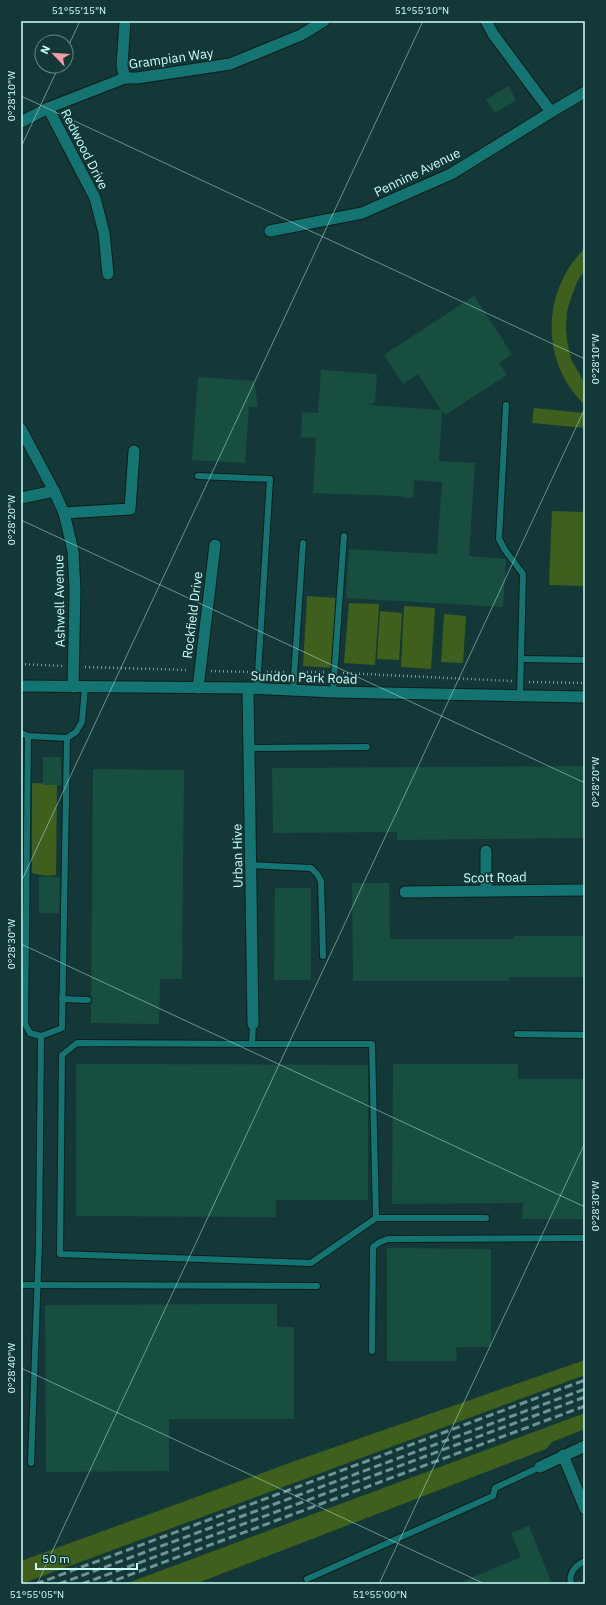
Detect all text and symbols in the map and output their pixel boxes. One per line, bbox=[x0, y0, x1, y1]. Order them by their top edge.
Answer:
text: 51°55'15"N bbox=[52, 4, 106, 17]
text: 51°55'10"N bbox=[395, 4, 449, 17]
north arrow bbox=[34, 34, 74, 74]
text: N bbox=[37, 43, 53, 56]
street label: Grampian Way bbox=[128, 44, 215, 73]
text: 0°28'10"W bbox=[5, 71, 18, 121]
street label: Redwood Drive bbox=[57, 106, 112, 192]
street label: Pennine Avenue bbox=[371, 144, 463, 201]
text: 0°28'10"W bbox=[589, 334, 602, 384]
text: 0°28'20"W bbox=[5, 495, 18, 545]
street label: Ashwell Avenue bbox=[50, 555, 69, 647]
street label: Rockfield Drive bbox=[179, 571, 206, 660]
street label: Sundon Park Road bbox=[250, 667, 358, 688]
text: 0°28'20"W bbox=[589, 757, 602, 807]
street label: Urban Hive bbox=[228, 824, 247, 888]
street label: Scott Road bbox=[463, 868, 527, 887]
text: 0°28'30"W bbox=[5, 919, 18, 969]
text: 0°28'30"W bbox=[589, 1181, 602, 1231]
text: 0°28'40"W bbox=[5, 1343, 18, 1393]
scale bar bbox=[36, 1545, 137, 1571]
text: 50 m bbox=[42, 1551, 70, 1566]
text: 51°55'05"N bbox=[10, 1588, 64, 1601]
text: 51°55'00"N bbox=[353, 1588, 407, 1601]

